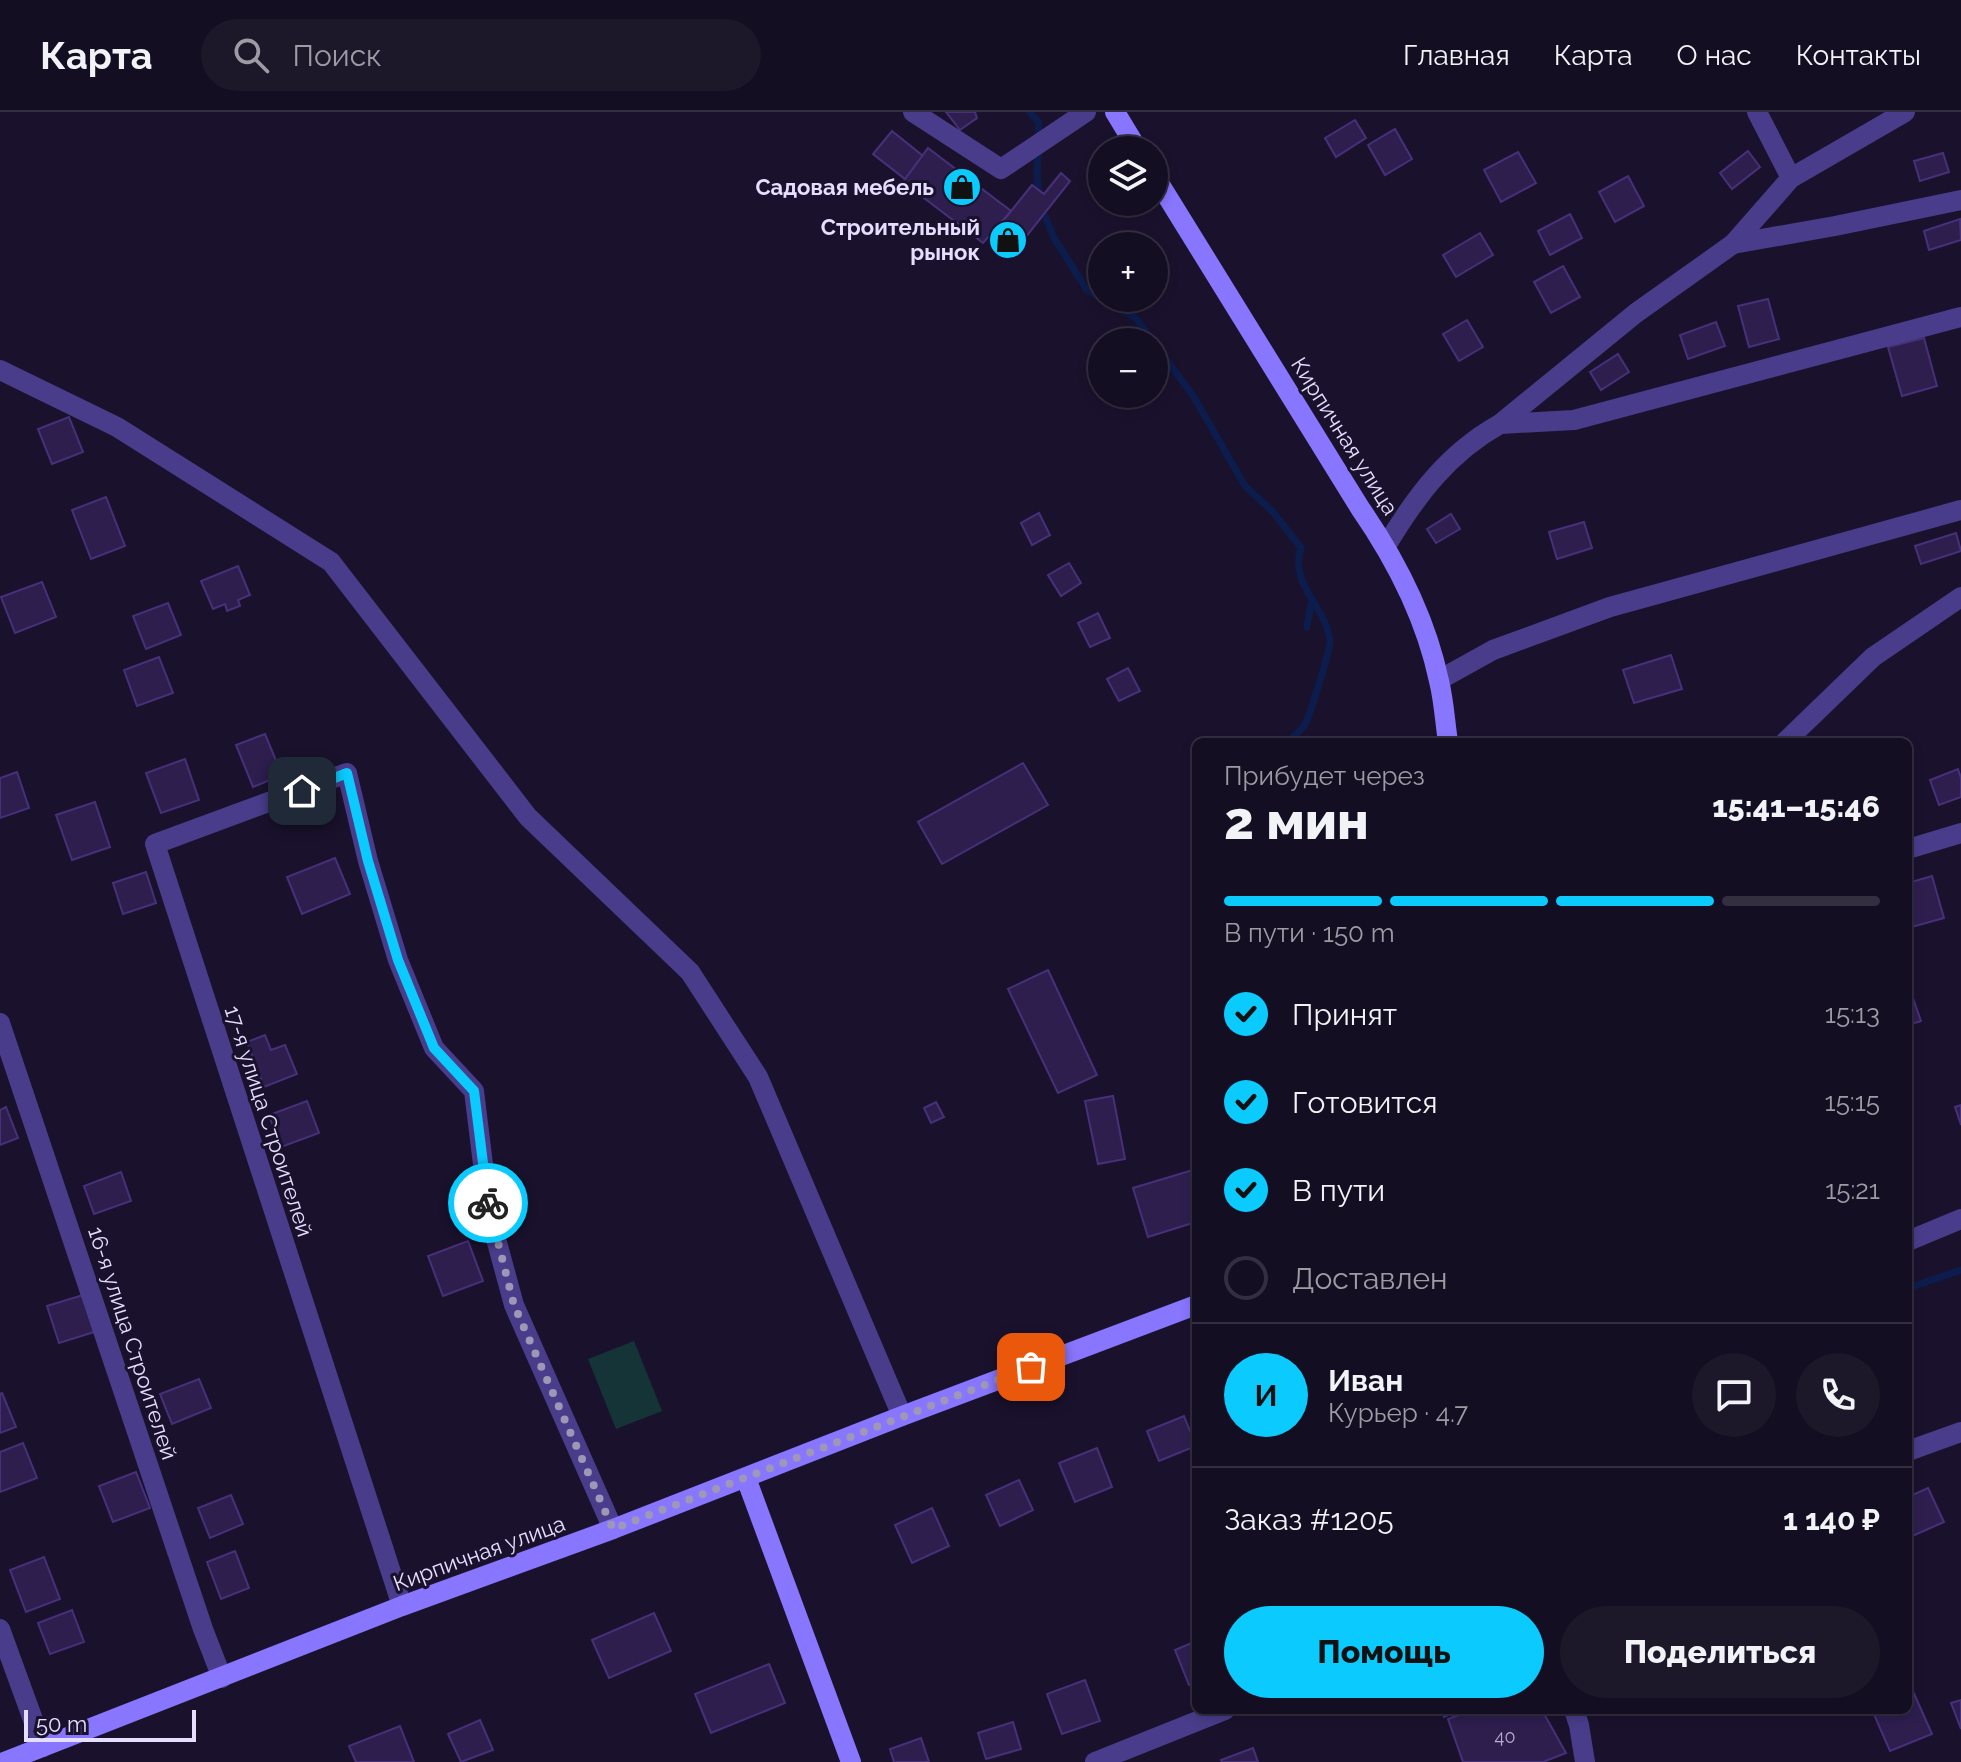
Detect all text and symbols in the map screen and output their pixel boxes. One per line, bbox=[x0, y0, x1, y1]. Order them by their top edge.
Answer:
search box bbox=[201, 19, 761, 91]
text: Карта bbox=[40, 33, 153, 78]
icon: search bbox=[229, 33, 273, 77]
text: Поиск bbox=[293, 38, 382, 73]
text: Главная bbox=[1403, 39, 1510, 72]
text: Карта bbox=[1554, 39, 1633, 72]
text: О нас bbox=[1677, 39, 1752, 72]
text: Контакты bbox=[1796, 39, 1921, 72]
map controls bbox=[1088, 136, 1168, 408]
button: layers bbox=[1088, 136, 1168, 216]
shop icon: Садовая мебель bbox=[941, 166, 983, 208]
place label: Садовая мебель bbox=[755, 174, 934, 200]
place label: Строительный рынок bbox=[821, 214, 980, 265]
shop icon: Строительный рынок bbox=[987, 219, 1029, 261]
button: + bbox=[1088, 232, 1168, 312]
button: − bbox=[1088, 328, 1168, 408]
street label: Кирпичная улица bbox=[1286, 352, 1404, 520]
pin bbox=[268, 757, 336, 825]
text: Прибудет через bbox=[1224, 761, 1425, 791]
icon: home bbox=[280, 769, 324, 813]
text: 15:41–15:46 bbox=[1712, 789, 1880, 824]
text: 2 мин bbox=[1224, 790, 1369, 851]
text: В пути · 150 m bbox=[1224, 918, 1395, 948]
icon: check bbox=[1224, 992, 1268, 1036]
text: Принят bbox=[1292, 997, 1397, 1032]
text: 15:13 bbox=[1825, 999, 1880, 1029]
street label: 17-я улица Строителей bbox=[219, 1002, 319, 1240]
icon: check bbox=[1224, 1080, 1268, 1124]
text: Готовится bbox=[1292, 1085, 1438, 1120]
text: 15:15 bbox=[1825, 1087, 1880, 1117]
courier bbox=[448, 1163, 528, 1243]
icon: check bbox=[1224, 1168, 1268, 1212]
text: В пути bbox=[1292, 1173, 1385, 1208]
text: 15:21 bbox=[1825, 1175, 1880, 1205]
icon: bike bbox=[466, 1181, 510, 1225]
street label: 16-я улица Строителей bbox=[83, 1223, 183, 1463]
text: Доставлен bbox=[1292, 1261, 1448, 1296]
pin bbox=[997, 1333, 1065, 1401]
icon: bag bbox=[1009, 1345, 1053, 1389]
button: chat bbox=[1692, 1353, 1776, 1437]
button: phone bbox=[1796, 1353, 1880, 1437]
text: Иван bbox=[1328, 1363, 1403, 1398]
text: И bbox=[1254, 1378, 1278, 1413]
text: Курьер · 4.7 bbox=[1328, 1398, 1468, 1428]
text: Заказ #1205 bbox=[1224, 1502, 1394, 1537]
text: 1 140 ₽ bbox=[1783, 1502, 1880, 1537]
street label: Кирпичная улица bbox=[390, 1510, 568, 1596]
button: Помощь bbox=[1224, 1606, 1544, 1698]
button: Поделиться bbox=[1560, 1606, 1880, 1698]
scale bar bbox=[24, 1706, 196, 1742]
text: 50 m bbox=[36, 1711, 87, 1737]
house number: 40 bbox=[1495, 1726, 1515, 1747]

